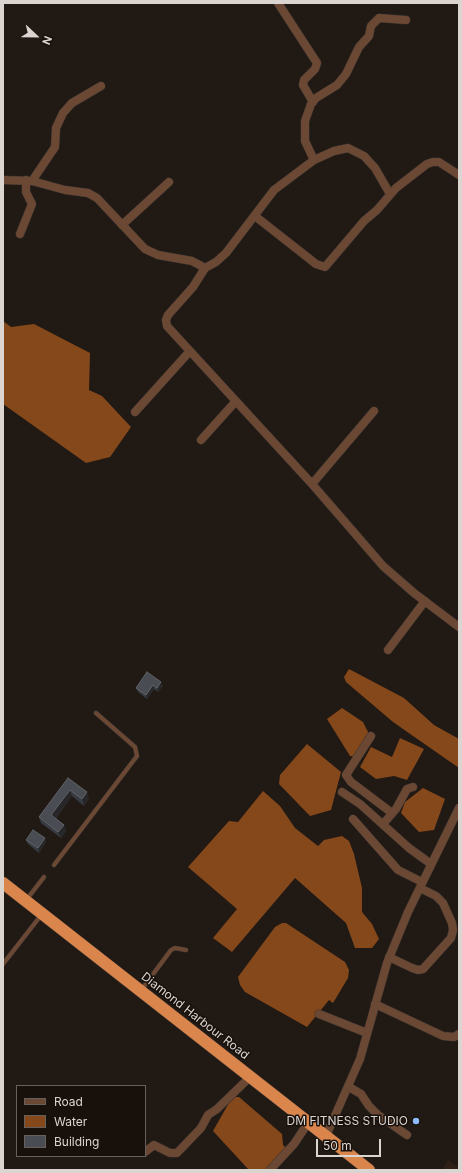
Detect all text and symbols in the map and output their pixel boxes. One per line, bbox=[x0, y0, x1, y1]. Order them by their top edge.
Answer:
north arrow bbox=[16, 16, 56, 56]
text: N bbox=[39, 34, 55, 47]
street label: Diamond Harbour Road bbox=[138, 969, 252, 1063]
legend bbox=[16, 1085, 146, 1157]
text: Road bbox=[54, 1094, 83, 1109]
text: Water bbox=[54, 1114, 87, 1129]
place label: DM FITNESS STUDIO bbox=[287, 1114, 408, 1128]
marker: DM FITNESS STUDIO bbox=[411, 1116, 421, 1126]
scale bar bbox=[318, 1131, 383, 1157]
text: Building bbox=[54, 1134, 99, 1149]
text: 50 m bbox=[323, 1138, 352, 1153]

